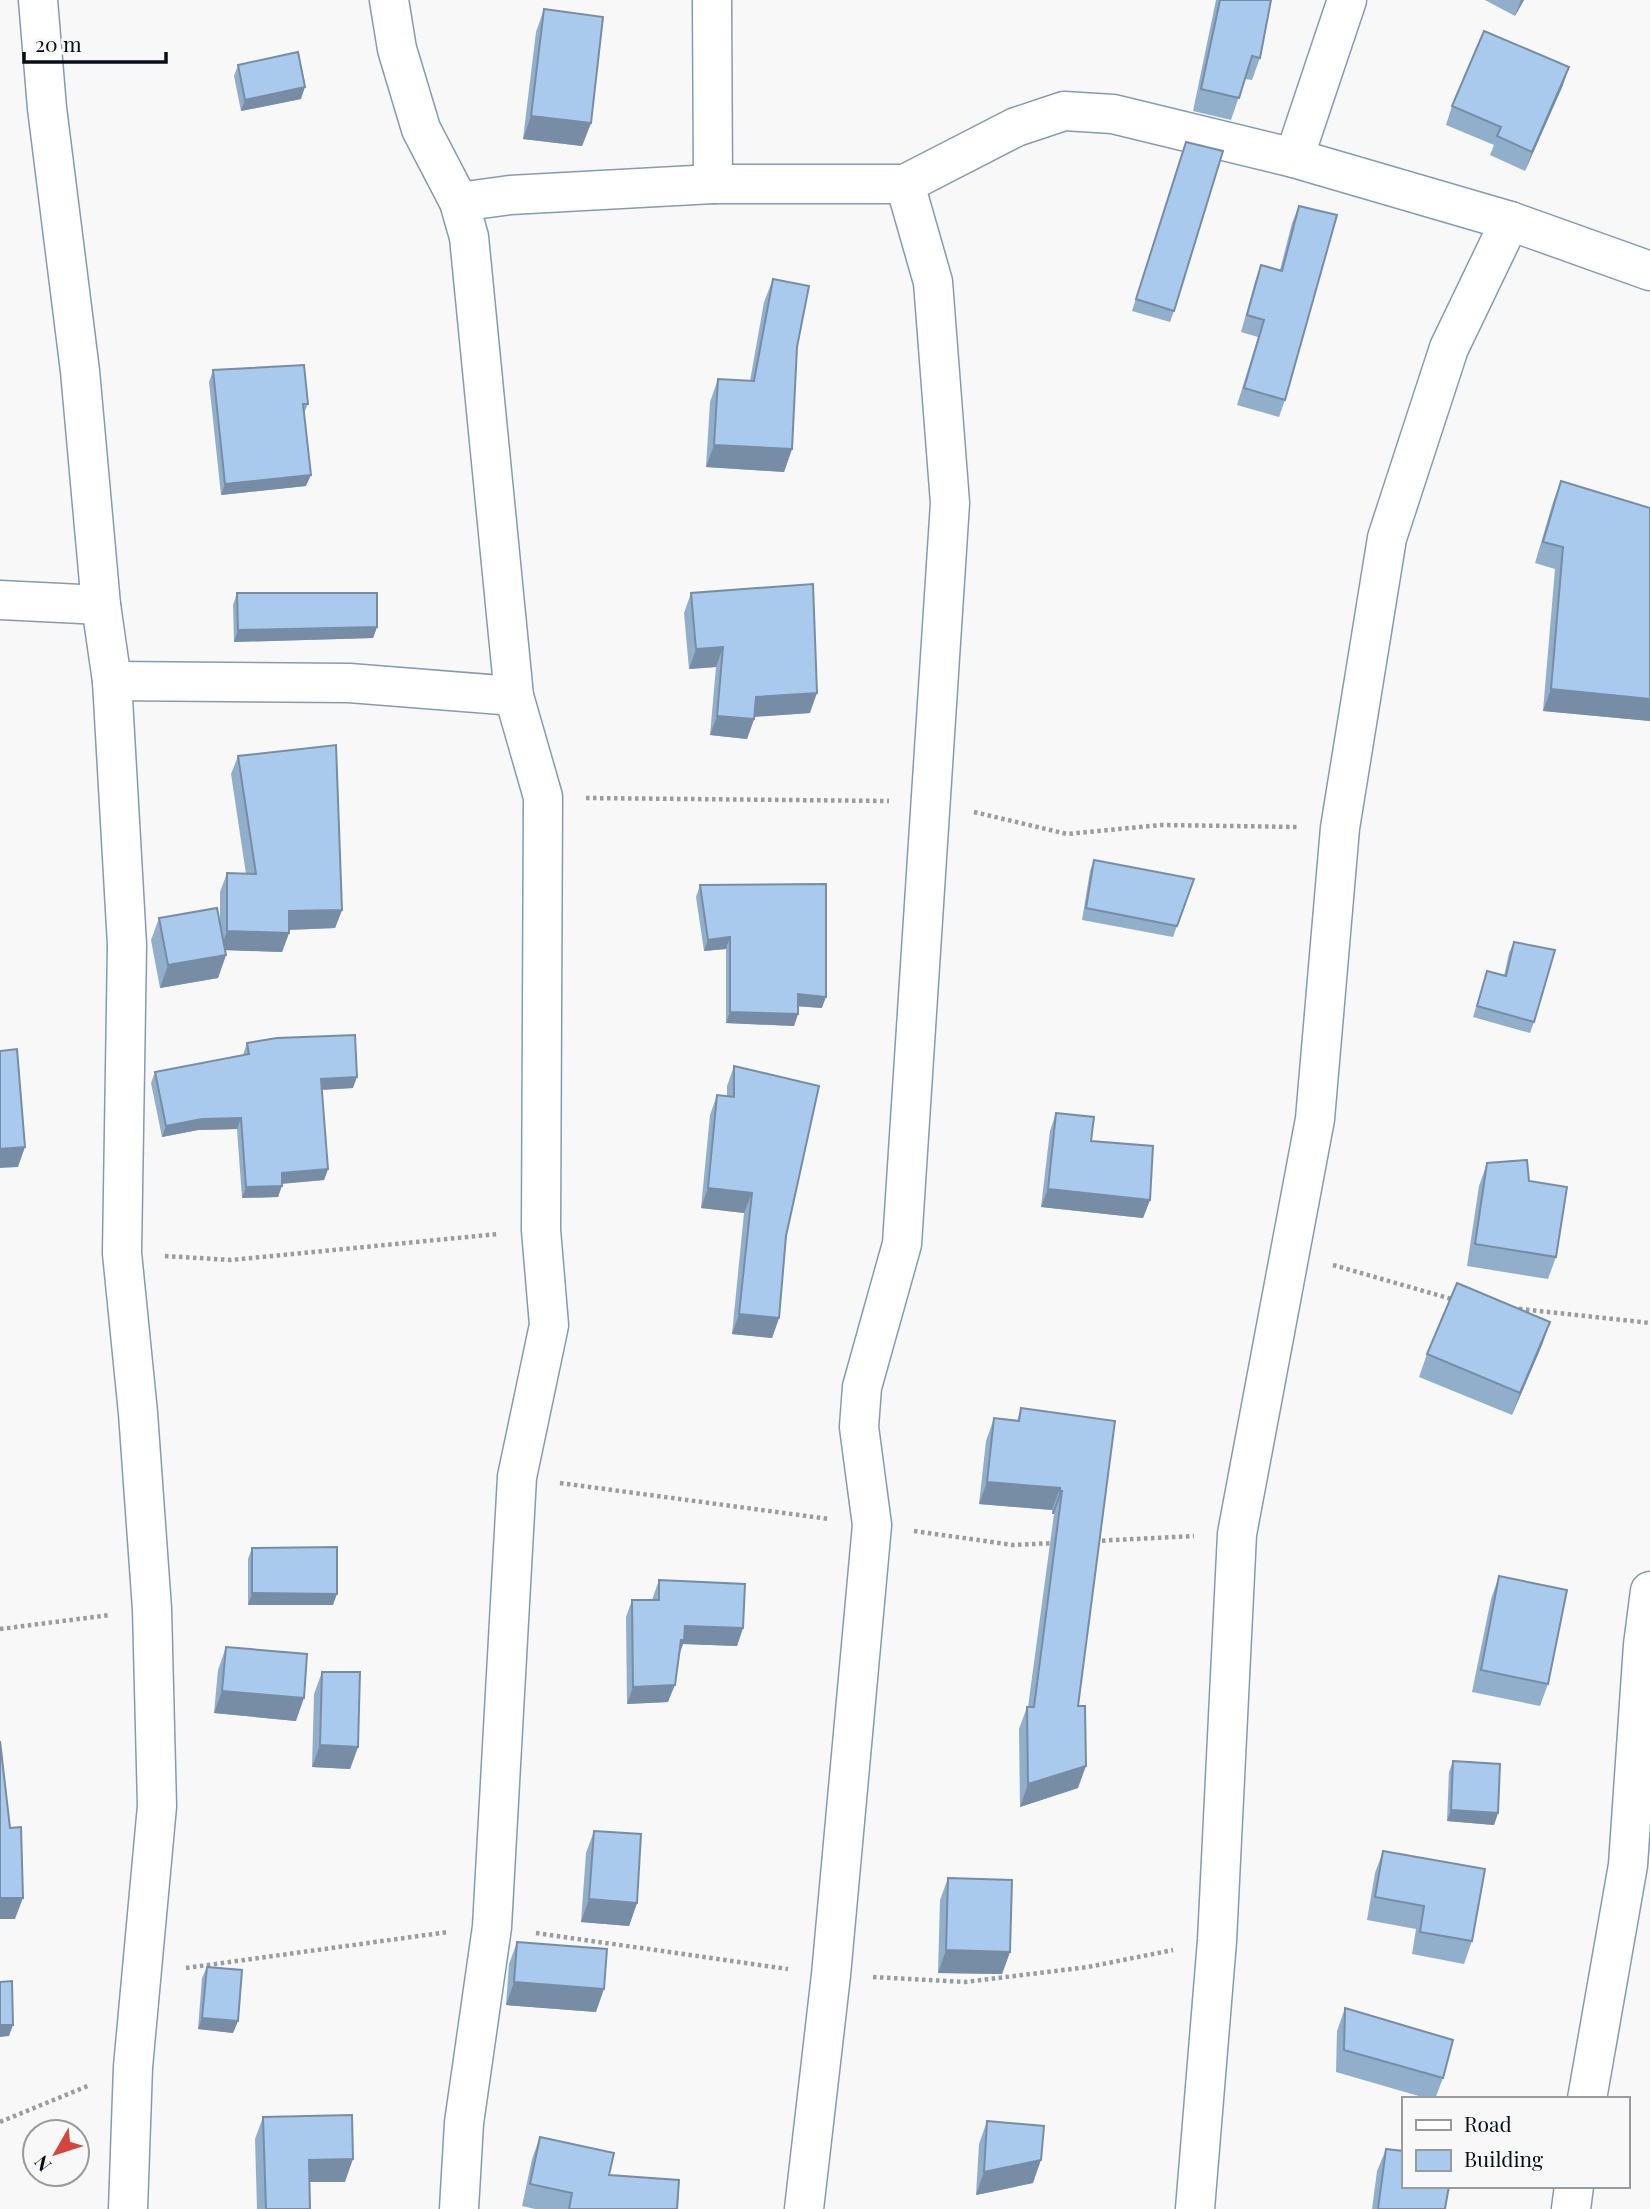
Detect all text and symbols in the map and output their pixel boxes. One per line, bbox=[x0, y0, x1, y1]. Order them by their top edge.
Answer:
scale bar bbox=[24, 21, 166, 65]
text: 20 m bbox=[35, 29, 82, 57]
legend bbox=[1402, 2097, 1629, 2188]
text: Road bbox=[1464, 2109, 1512, 2137]
north arrow bbox=[21, 2118, 91, 2188]
text: Building bbox=[1464, 2144, 1543, 2172]
text: N bbox=[27, 2151, 56, 2178]

